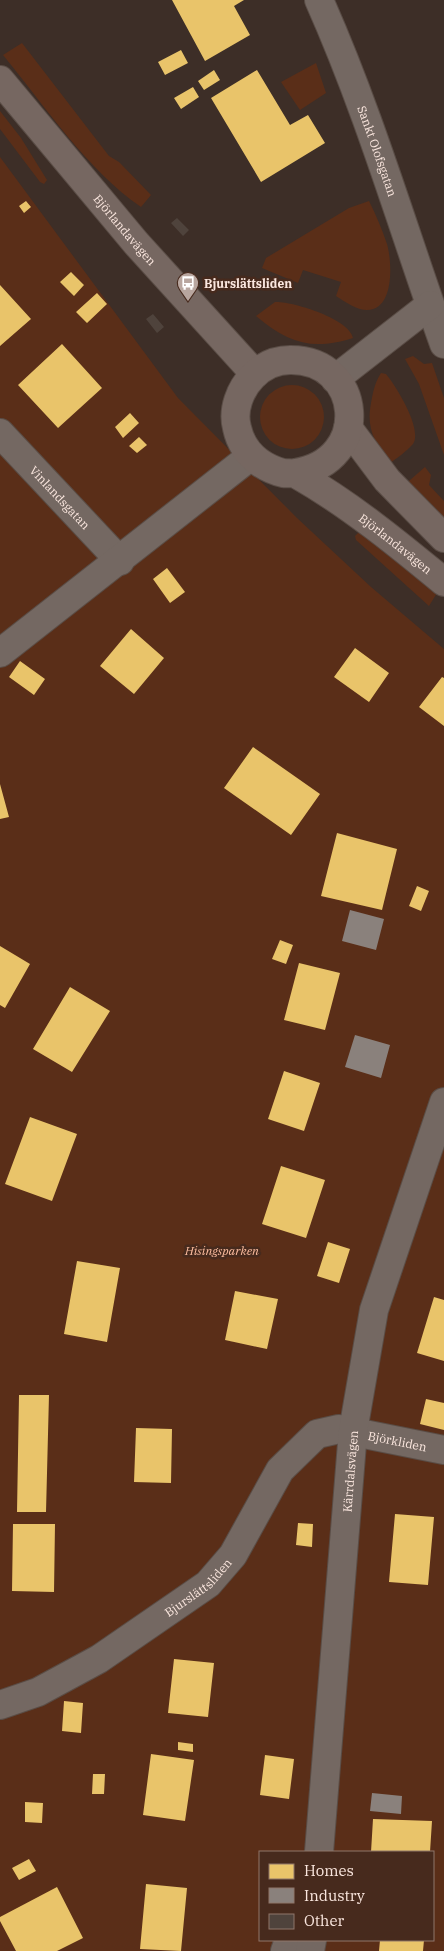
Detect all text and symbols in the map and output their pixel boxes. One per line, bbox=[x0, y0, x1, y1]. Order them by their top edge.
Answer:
street label: Sankt Olofsgatan bbox=[355, 103, 401, 199]
street label: Björlandavägen bbox=[91, 191, 160, 268]
bus stop icon: Bjurslättsliden bbox=[176, 271, 200, 302]
place label: Bjurslättsliden bbox=[204, 276, 292, 291]
street label: Vinlandsgatan bbox=[27, 462, 94, 532]
street label: Björlandavägen bbox=[356, 510, 436, 577]
park label: Hisingsparken bbox=[184, 1243, 259, 1258]
street label: Björkliden bbox=[367, 1427, 428, 1454]
street label: Kärrdalsvägen bbox=[339, 1429, 361, 1513]
street label: Bjurslättsliden bbox=[161, 1555, 235, 1619]
legend bbox=[259, 1851, 434, 1941]
text: Homes bbox=[304, 1861, 354, 1880]
text: Industry bbox=[304, 1886, 365, 1905]
text: Other bbox=[304, 1911, 344, 1930]

